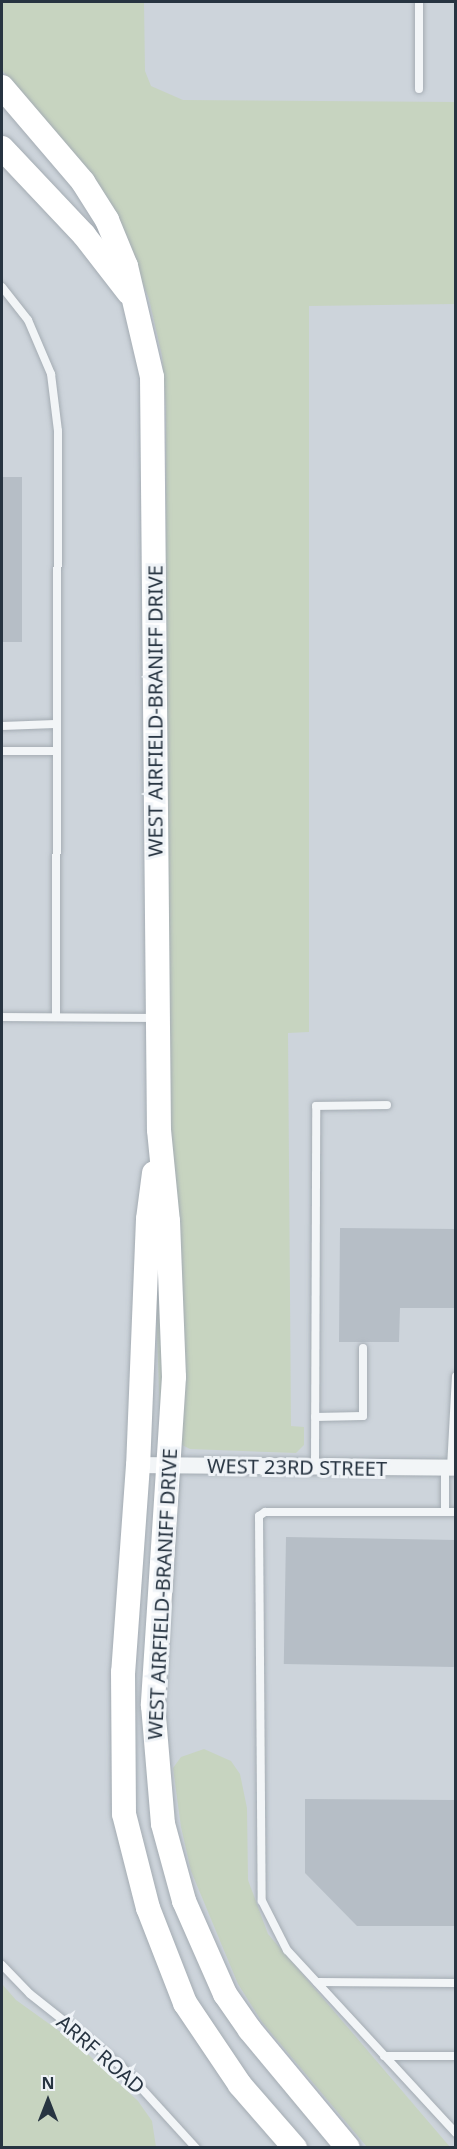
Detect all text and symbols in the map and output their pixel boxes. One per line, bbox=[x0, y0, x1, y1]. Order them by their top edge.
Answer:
street label: WEST AIRFIELD-BRANIFF DRIVE bbox=[143, 565, 167, 857]
street label: WEST AIRFIELD-BRANIFF DRIVE bbox=[142, 1448, 182, 1740]
street label: WEST 23RD STREET bbox=[207, 1453, 387, 1481]
street label: ARRF ROAD bbox=[52, 2009, 150, 2099]
north arrow bbox=[18, 2071, 78, 2131]
text: N bbox=[41, 2072, 55, 2094]

